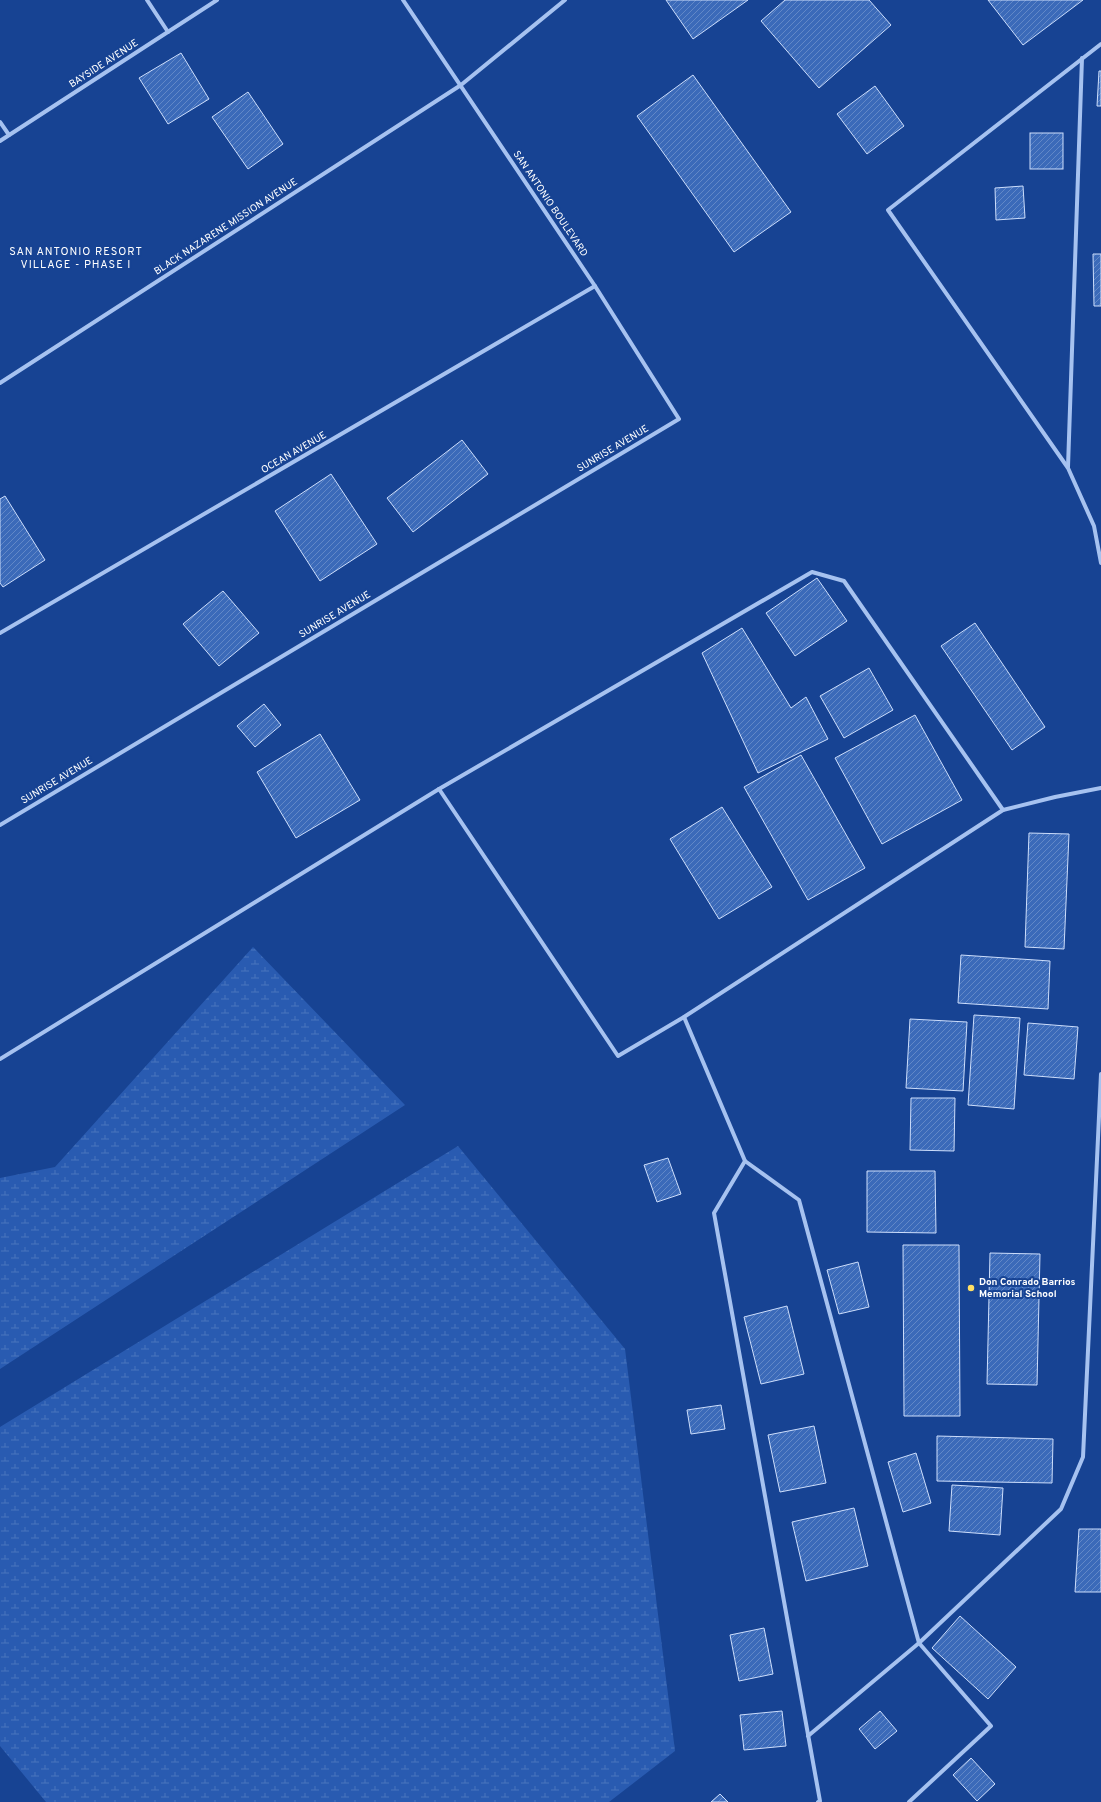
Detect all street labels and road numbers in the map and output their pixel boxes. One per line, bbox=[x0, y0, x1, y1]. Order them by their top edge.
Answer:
street label: BAYSIDE AVENUE bbox=[67, 37, 141, 91]
street label: SAN ANTONIO BOULEVARD bbox=[510, 149, 590, 260]
street label: BLACK NAZARENE MISSION AVENUE bbox=[152, 176, 300, 278]
street label: SUNRISE AVENUE bbox=[575, 422, 651, 476]
street label: OCEAN AVENUE bbox=[259, 429, 329, 477]
street label: SUNRISE AVENUE bbox=[297, 588, 373, 642]
street label: SUNRISE AVENUE bbox=[19, 754, 95, 808]

